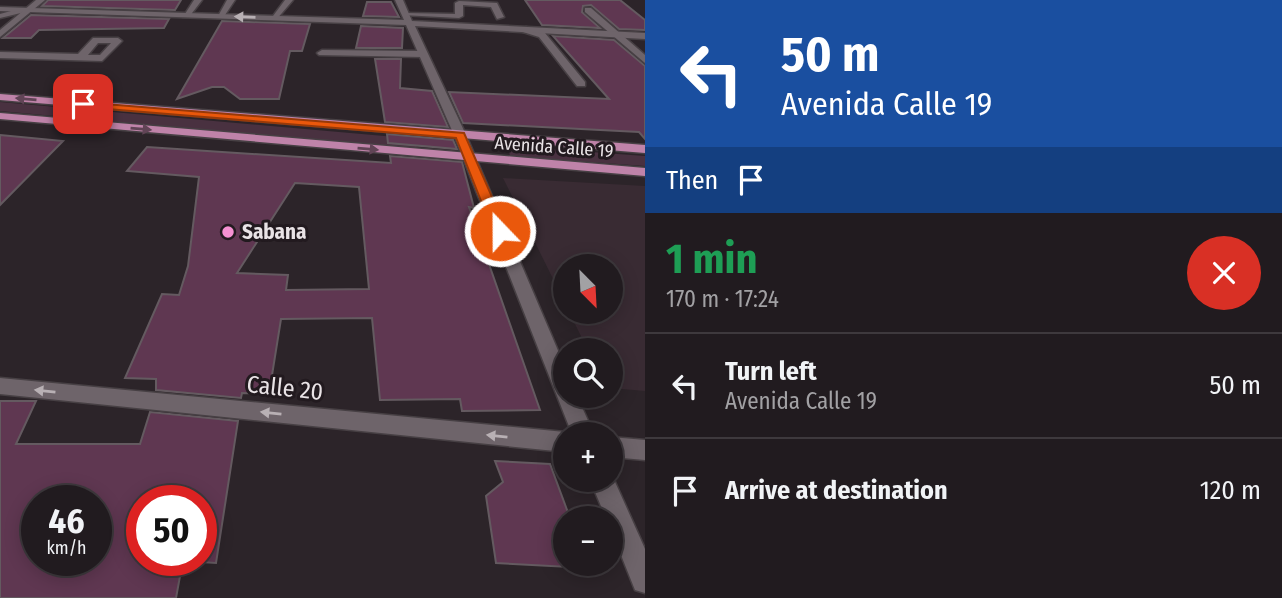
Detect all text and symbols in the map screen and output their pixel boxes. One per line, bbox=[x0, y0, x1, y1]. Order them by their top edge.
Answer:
one-way arrow bbox=[233, 11, 255, 23]
text: 50 m bbox=[781, 25, 879, 84]
icon: left bbox=[666, 28, 757, 119]
pin bbox=[53, 74, 113, 134]
icon: arrive bbox=[64, 85, 102, 123]
text: Avenida Calle 19 bbox=[781, 85, 992, 123]
one-way arrow bbox=[15, 93, 37, 104]
one-way arrow bbox=[130, 124, 152, 135]
street label: Avenida Calle 19 bbox=[494, 132, 614, 162]
one-way arrow bbox=[357, 144, 379, 155]
icon: arrive bbox=[732, 161, 770, 199]
text: Then bbox=[666, 165, 718, 196]
position arrow bbox=[463, 194, 537, 268]
place label: Sabana bbox=[242, 219, 306, 245]
marker: Sabana bbox=[220, 224, 236, 240]
text: 1 min bbox=[666, 234, 757, 284]
button: close bbox=[1187, 236, 1261, 310]
north arrow bbox=[553, 254, 623, 324]
map controls bbox=[553, 254, 623, 576]
text: 170 m · 17:24 bbox=[666, 285, 779, 313]
button: search bbox=[553, 338, 623, 408]
text: Turn left bbox=[725, 356, 817, 387]
icon: left bbox=[666, 367, 704, 405]
street label: Calle 20 bbox=[245, 370, 325, 406]
text: 50 m bbox=[1209, 370, 1261, 401]
one-way arrow bbox=[33, 385, 55, 396]
text: Avenida Calle 19 bbox=[725, 387, 877, 415]
one-way arrow bbox=[260, 407, 282, 418]
button: + bbox=[553, 422, 623, 492]
one-way arrow bbox=[486, 430, 508, 441]
icon: arrive bbox=[666, 472, 704, 510]
text: Arrive at destination bbox=[725, 475, 948, 506]
text: 120 m bbox=[1200, 475, 1261, 506]
speed limit sign: 50 bbox=[126, 485, 217, 576]
text: 46 bbox=[48, 500, 85, 542]
button: − bbox=[553, 506, 623, 576]
text: km/h bbox=[46, 537, 87, 559]

